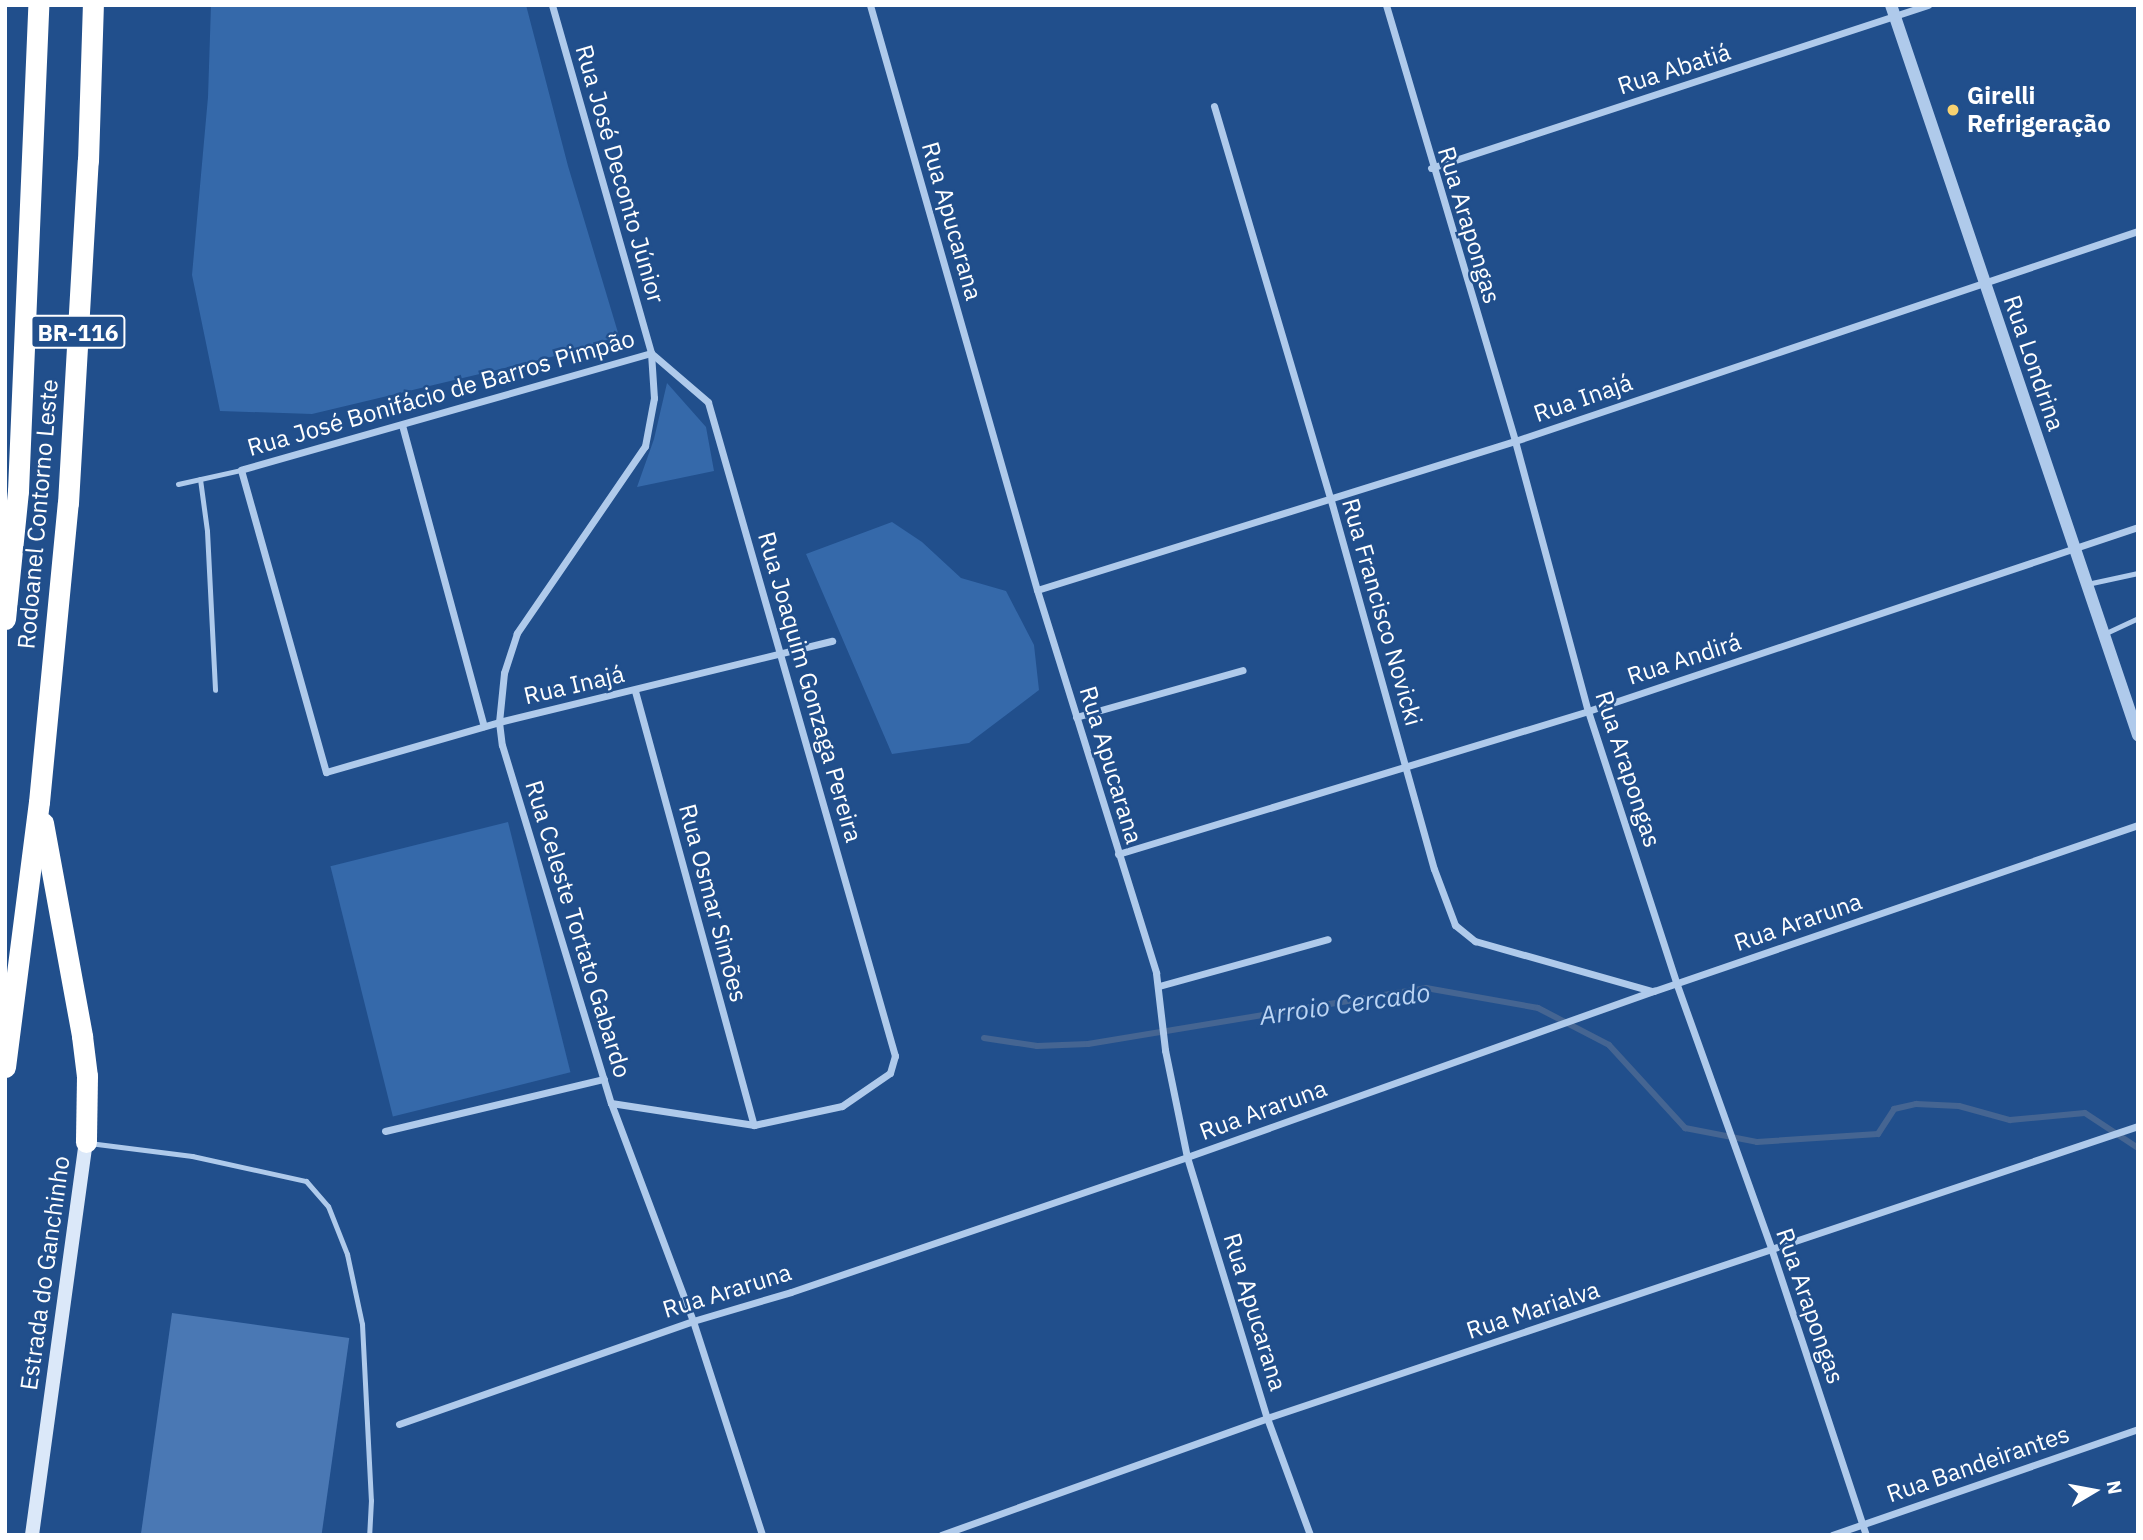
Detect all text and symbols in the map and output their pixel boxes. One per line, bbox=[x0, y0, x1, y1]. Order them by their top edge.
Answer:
street label: Rua Abatiá bbox=[1614, 37, 1734, 101]
street label: Rua José Deconto Júnior bbox=[569, 42, 671, 306]
place label: Girelli Refrigeração bbox=[1967, 82, 2111, 138]
marker: Girelli Refrigeração bbox=[1945, 102, 1961, 118]
street label: Rua Apucarana bbox=[916, 139, 988, 303]
street label: Rua Arapongas bbox=[1431, 143, 1507, 307]
street label: Rua Londrina bbox=[1997, 291, 2071, 435]
road number: BR-116 bbox=[29, 312, 127, 352]
street label: Rua José Bonifácio de Barros Pimpão bbox=[244, 324, 638, 462]
street label: Rua Inajá bbox=[1530, 368, 1636, 428]
street label: Rodoanel Contorno Leste bbox=[12, 378, 64, 650]
street label: Rua Francisco Novicki bbox=[1336, 495, 1428, 729]
street label: Rua Joaquim Gonzaga Pereira bbox=[752, 528, 868, 846]
street label: Rua Andirá bbox=[1623, 627, 1745, 691]
street label: Rua Inajá bbox=[521, 659, 627, 711]
street label: Rua Apucarana bbox=[1073, 683, 1149, 847]
street label: Rua Arapongas bbox=[1589, 687, 1667, 851]
street label: Rua Celeste Tortato Gabardo bbox=[519, 777, 637, 1081]
street label: Rua Osmar Simões bbox=[673, 801, 753, 1005]
street label: Rua Araruna bbox=[1730, 887, 1866, 957]
water label: Arroio Cercado bbox=[1258, 977, 1432, 1031]
street label: Rua Araruna bbox=[1195, 1074, 1331, 1146]
street label: Estrada do Ganchinho bbox=[14, 1154, 76, 1392]
street label: Rua Arapongas bbox=[1770, 1224, 1850, 1388]
street label: Rua Apucarana bbox=[1217, 1230, 1293, 1394]
street label: Rua Araruna bbox=[659, 1258, 795, 1324]
street label: Rua Marialva bbox=[1463, 1275, 1603, 1345]
street label: Rua Bandeirantes bbox=[1883, 1419, 2073, 1509]
north arrow bbox=[2059, 1456, 2129, 1526]
text: N bbox=[2102, 1478, 2128, 1496]

